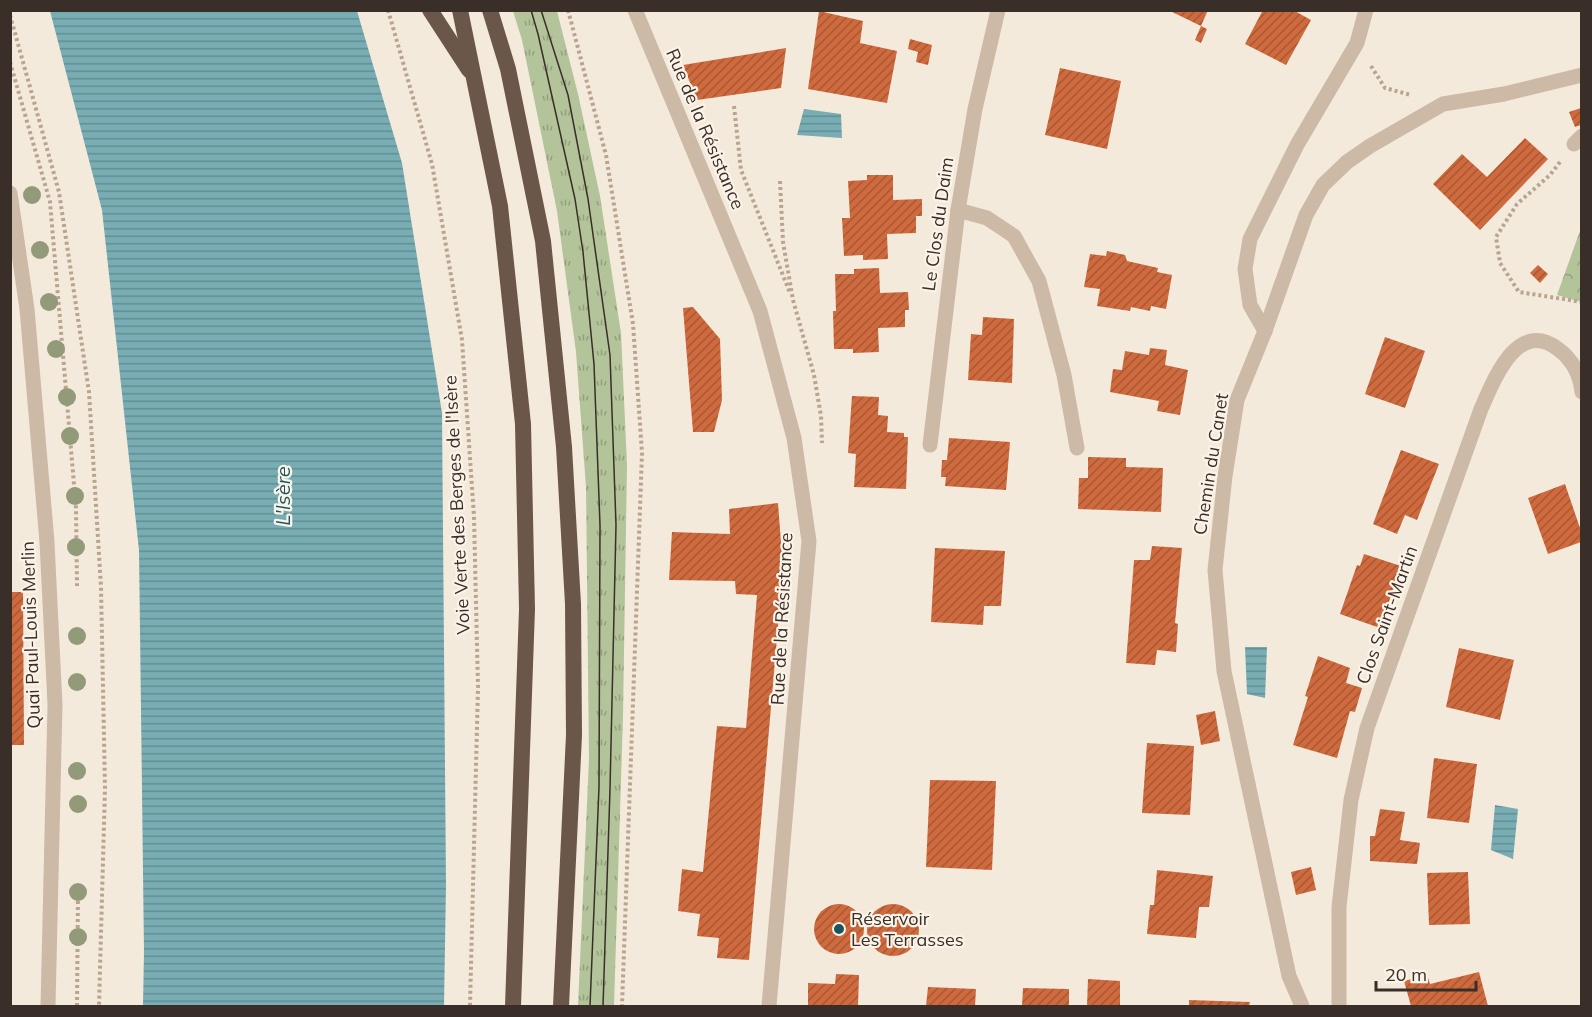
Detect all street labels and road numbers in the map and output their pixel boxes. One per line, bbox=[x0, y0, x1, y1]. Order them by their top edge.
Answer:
street label: Rue de la Résistance bbox=[661, 45, 750, 213]
street label: Le Clos du Daim bbox=[917, 156, 958, 292]
street label: Voie Verte des Berges de l'Isère bbox=[438, 375, 475, 635]
street label: Chemin du Canet bbox=[1188, 391, 1233, 537]
street label: Rue de la Résistance bbox=[765, 532, 798, 706]
street label: Quai Paul-Louis Merlin bbox=[16, 541, 45, 729]
street label: Clos Saint-Martin bbox=[1351, 543, 1422, 687]

